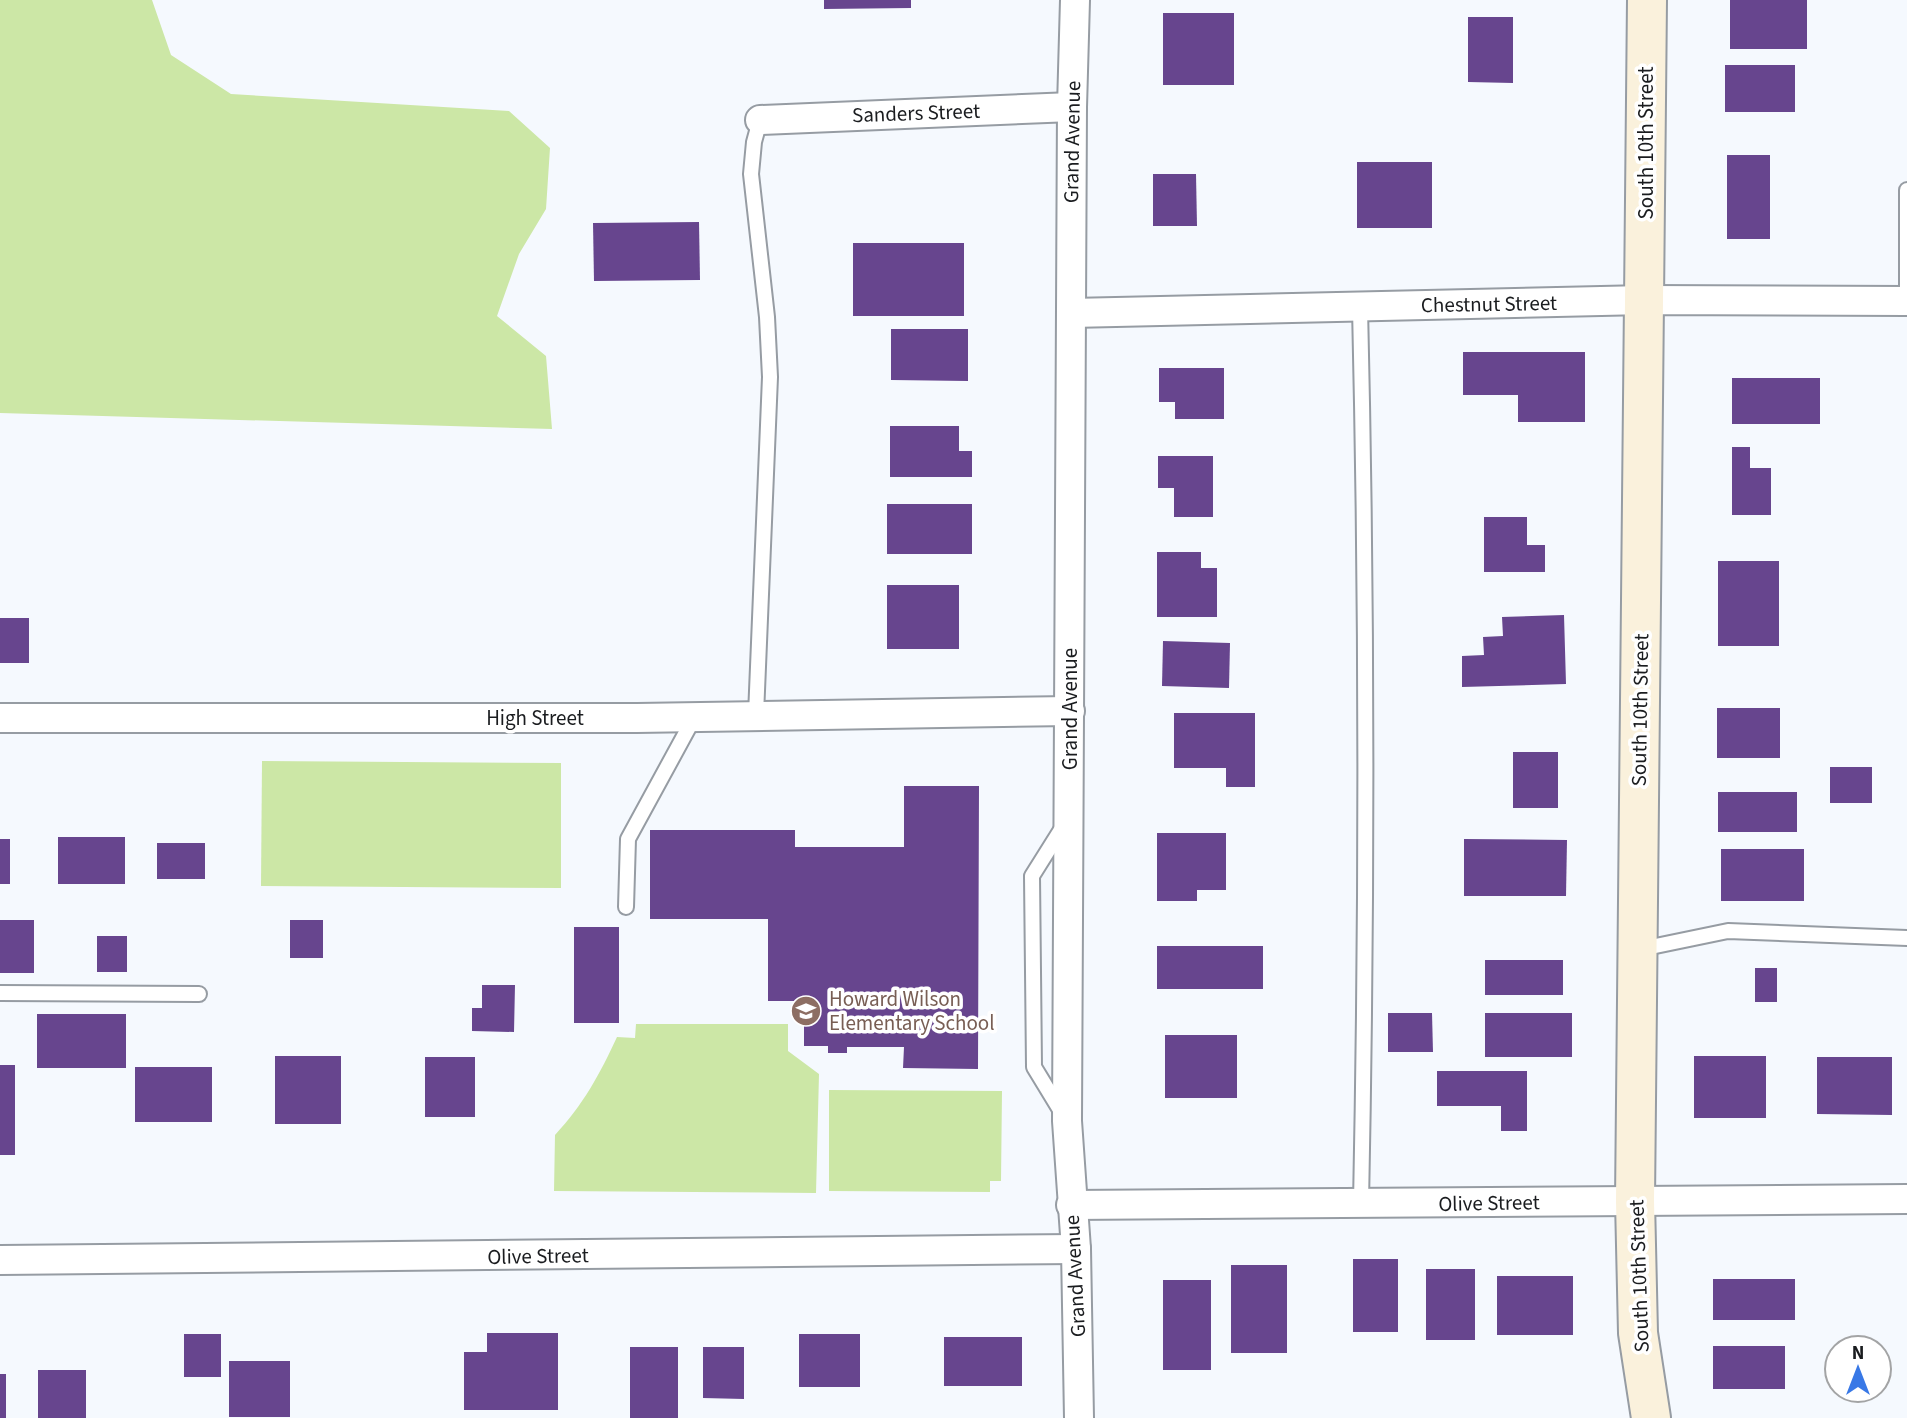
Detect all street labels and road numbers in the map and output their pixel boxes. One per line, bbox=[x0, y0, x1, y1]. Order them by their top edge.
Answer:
street label: South 10th Street bbox=[1631, 67, 1661, 219]
street label: Grand Avenue bbox=[1056, 81, 1088, 203]
street label: Sanders Street bbox=[851, 96, 981, 130]
street label: Chestnut Street bbox=[1421, 288, 1557, 320]
street label: South 10th Street bbox=[1624, 633, 1656, 787]
street label: Grand Avenue bbox=[1055, 648, 1085, 770]
street label: High Street bbox=[486, 703, 584, 733]
street label: Olive Street bbox=[1438, 1187, 1540, 1219]
street label: South 10th Street bbox=[1621, 1199, 1657, 1353]
street label: Grand Avenue bbox=[1057, 1214, 1093, 1338]
street label: Olive Street bbox=[487, 1240, 589, 1272]

